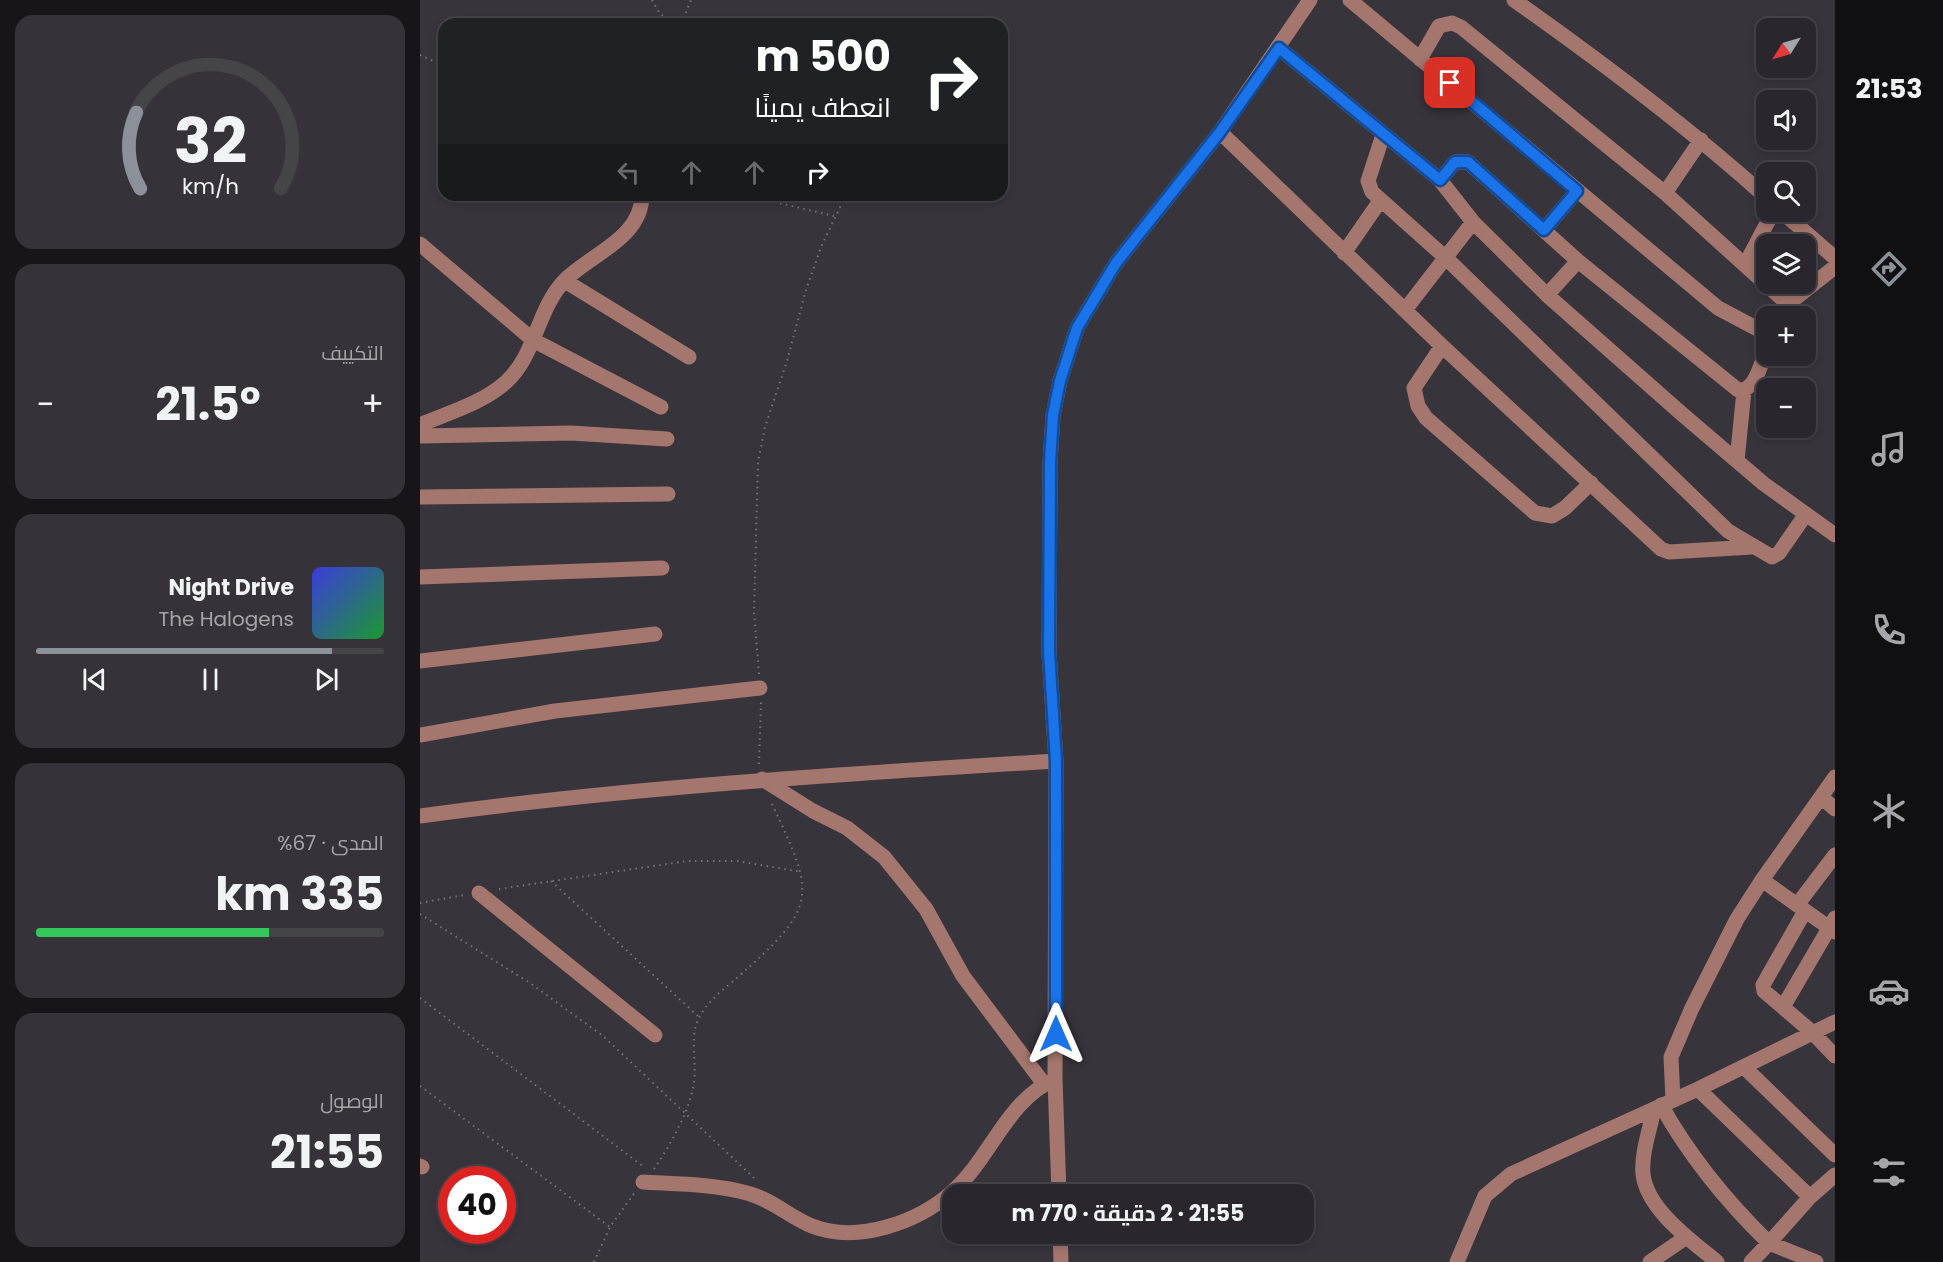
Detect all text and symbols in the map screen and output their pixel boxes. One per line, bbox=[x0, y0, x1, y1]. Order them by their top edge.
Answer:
north arrow bbox=[1756, 18, 1816, 78]
map controls bbox=[1756, 18, 1816, 438]
text: 500 m bbox=[756, 27, 891, 86]
icon: right bbox=[912, 42, 990, 120]
pin bbox=[1424, 57, 1475, 108]
icon: arrive bbox=[1433, 66, 1466, 99]
text: 21:53 bbox=[1855, 70, 1923, 107]
text: انعطف يمينًا bbox=[754, 89, 891, 126]
button: sound bbox=[1756, 90, 1816, 150]
text: 32 bbox=[173, 97, 247, 185]
icon: left bbox=[612, 156, 645, 189]
icon: ahead bbox=[675, 156, 708, 189]
icon: ahead bbox=[738, 156, 771, 189]
icon: right bbox=[801, 156, 834, 189]
button: search bbox=[1756, 162, 1816, 222]
text: km/h bbox=[181, 172, 239, 203]
button: layers bbox=[1756, 234, 1816, 294]
icon: directions bbox=[1868, 248, 1910, 290]
button: + bbox=[1756, 306, 1816, 366]
text: التكييف bbox=[321, 339, 384, 367]
text: 21.5° bbox=[155, 373, 261, 436]
button: − bbox=[1756, 378, 1816, 438]
text: − bbox=[36, 381, 54, 428]
text: + bbox=[361, 381, 384, 428]
icon: music bbox=[1868, 428, 1910, 470]
text: Night Drive bbox=[168, 572, 294, 603]
text: The Halogens bbox=[158, 605, 294, 633]
icon: phone bbox=[1868, 609, 1910, 651]
icon: previous bbox=[78, 663, 111, 696]
icon: pause bbox=[194, 663, 227, 696]
icon: next bbox=[310, 663, 343, 696]
icon: climate bbox=[1868, 790, 1910, 832]
text: المدى · 67% bbox=[277, 829, 384, 857]
text: 335 km bbox=[215, 863, 384, 926]
icon: car bbox=[1868, 970, 1910, 1012]
position arrow bbox=[1024, 1002, 1088, 1066]
text: الوصول bbox=[320, 1087, 384, 1115]
text: 21:55 bbox=[270, 1121, 384, 1184]
icon: filters bbox=[1868, 1151, 1910, 1193]
speed limit sign: 40 bbox=[438, 1166, 516, 1244]
text: 21:55 · 2 دقيقة · 770 m bbox=[1012, 1198, 1244, 1229]

